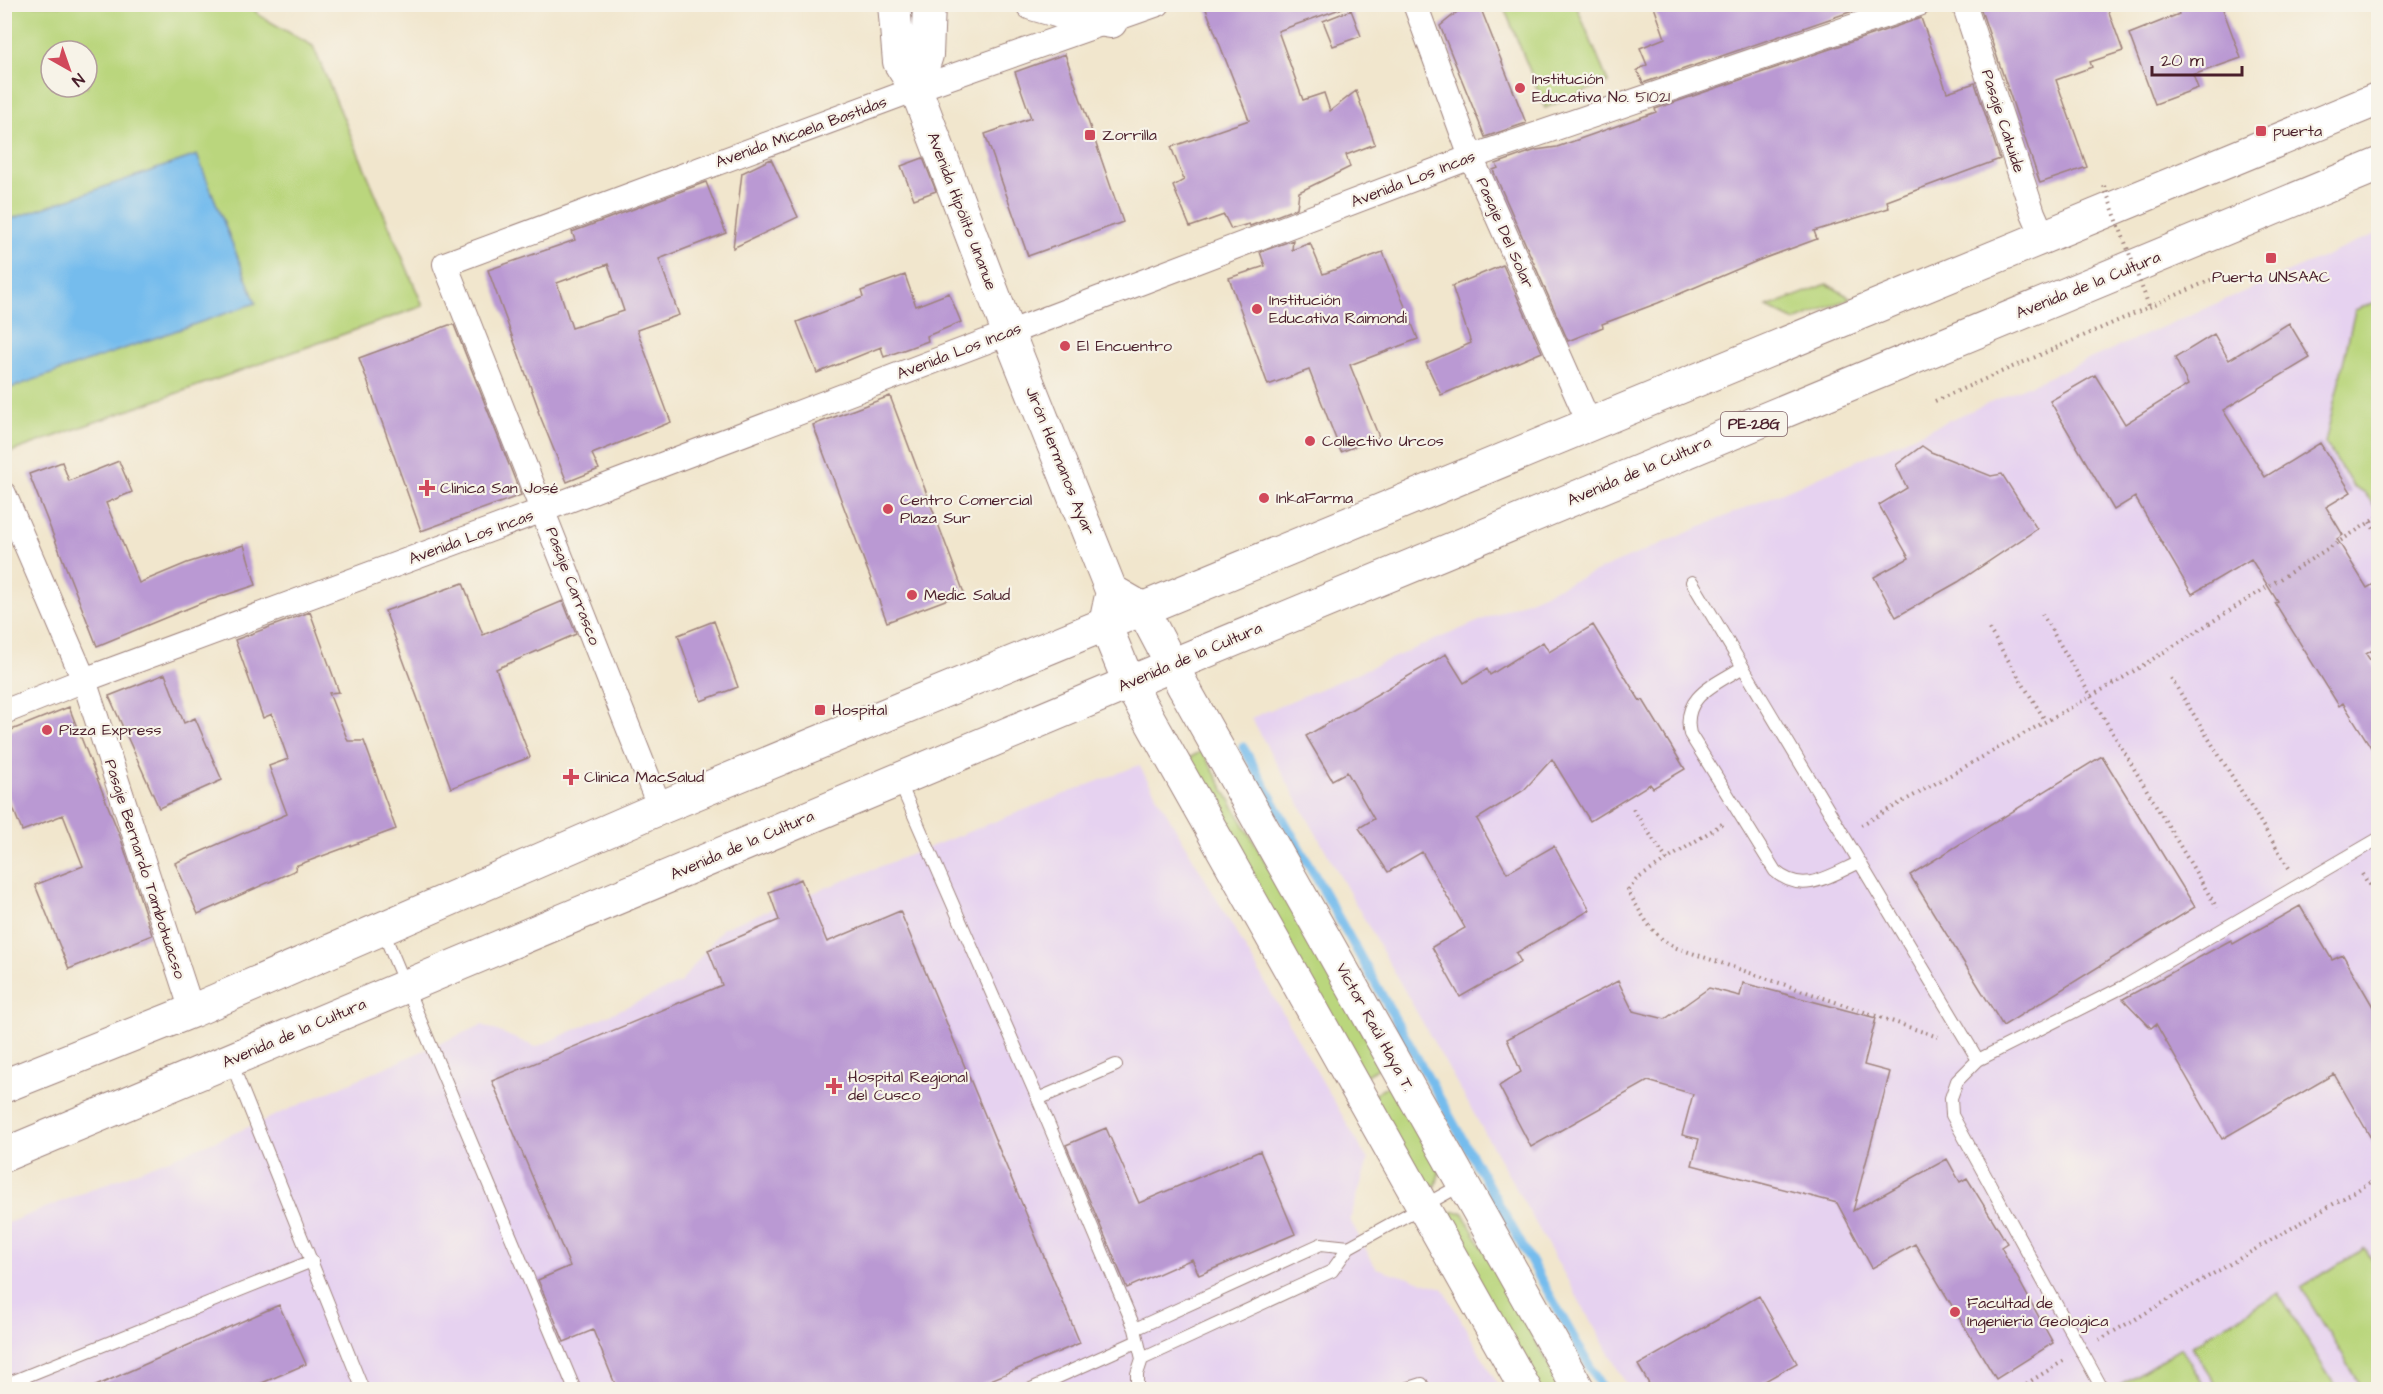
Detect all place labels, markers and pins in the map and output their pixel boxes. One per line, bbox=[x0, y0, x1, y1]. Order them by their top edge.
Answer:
place label: Institución Educativa No. 51021 bbox=[1532, 68, 1670, 108]
marker: Institución Educativa No. 51021 bbox=[1513, 81, 1527, 95]
place label: puerta bbox=[2273, 120, 2322, 142]
place label: Zorrilla bbox=[1102, 124, 1157, 146]
marker: puerta bbox=[2254, 124, 2268, 138]
marker: Zorrilla bbox=[1083, 128, 1097, 142]
marker: Puerta UNSAAC bbox=[2264, 251, 2278, 265]
place label: Puerta UNSAAC bbox=[2212, 266, 2330, 288]
place label: Institución Educativa Raimondi bbox=[1269, 289, 1407, 329]
marker: Institución Educativa Raimondi bbox=[1250, 302, 1264, 316]
place label: El Encuentro bbox=[1077, 335, 1172, 357]
marker: El Encuentro bbox=[1058, 339, 1072, 353]
place label: Collectivo Urcos bbox=[1322, 430, 1444, 452]
marker: Collectivo Urcos bbox=[1303, 434, 1317, 448]
place label: Clinica San José bbox=[440, 477, 559, 499]
marker: Clinica San José bbox=[418, 479, 436, 497]
place label: InkaFarma bbox=[1276, 487, 1353, 509]
place label: Centro Comercial Plaza Sur bbox=[900, 489, 1032, 529]
marker: InkaFarma bbox=[1257, 491, 1271, 505]
marker: Centro Comercial Plaza Sur bbox=[881, 502, 895, 516]
place label: Medic Salud bbox=[924, 584, 1010, 606]
marker: Medic Salud bbox=[905, 588, 919, 602]
place label: Hospital bbox=[832, 699, 887, 721]
marker: Hospital bbox=[813, 703, 827, 717]
place label: Pizza Express bbox=[59, 719, 161, 741]
marker: Pizza Express bbox=[40, 723, 54, 737]
place label: Clinica MacSalud bbox=[584, 766, 704, 788]
marker: Clinica MacSalud bbox=[562, 768, 580, 786]
place label: Hospital Regional del Cusco bbox=[848, 1066, 968, 1106]
marker: Hospital Regional del Cusco bbox=[825, 1077, 843, 1095]
place label: Facultad de Ingenieria Geologica bbox=[1967, 1292, 2108, 1333]
marker: Facultad de Ingenieria Geologica bbox=[1948, 1305, 1962, 1319]

